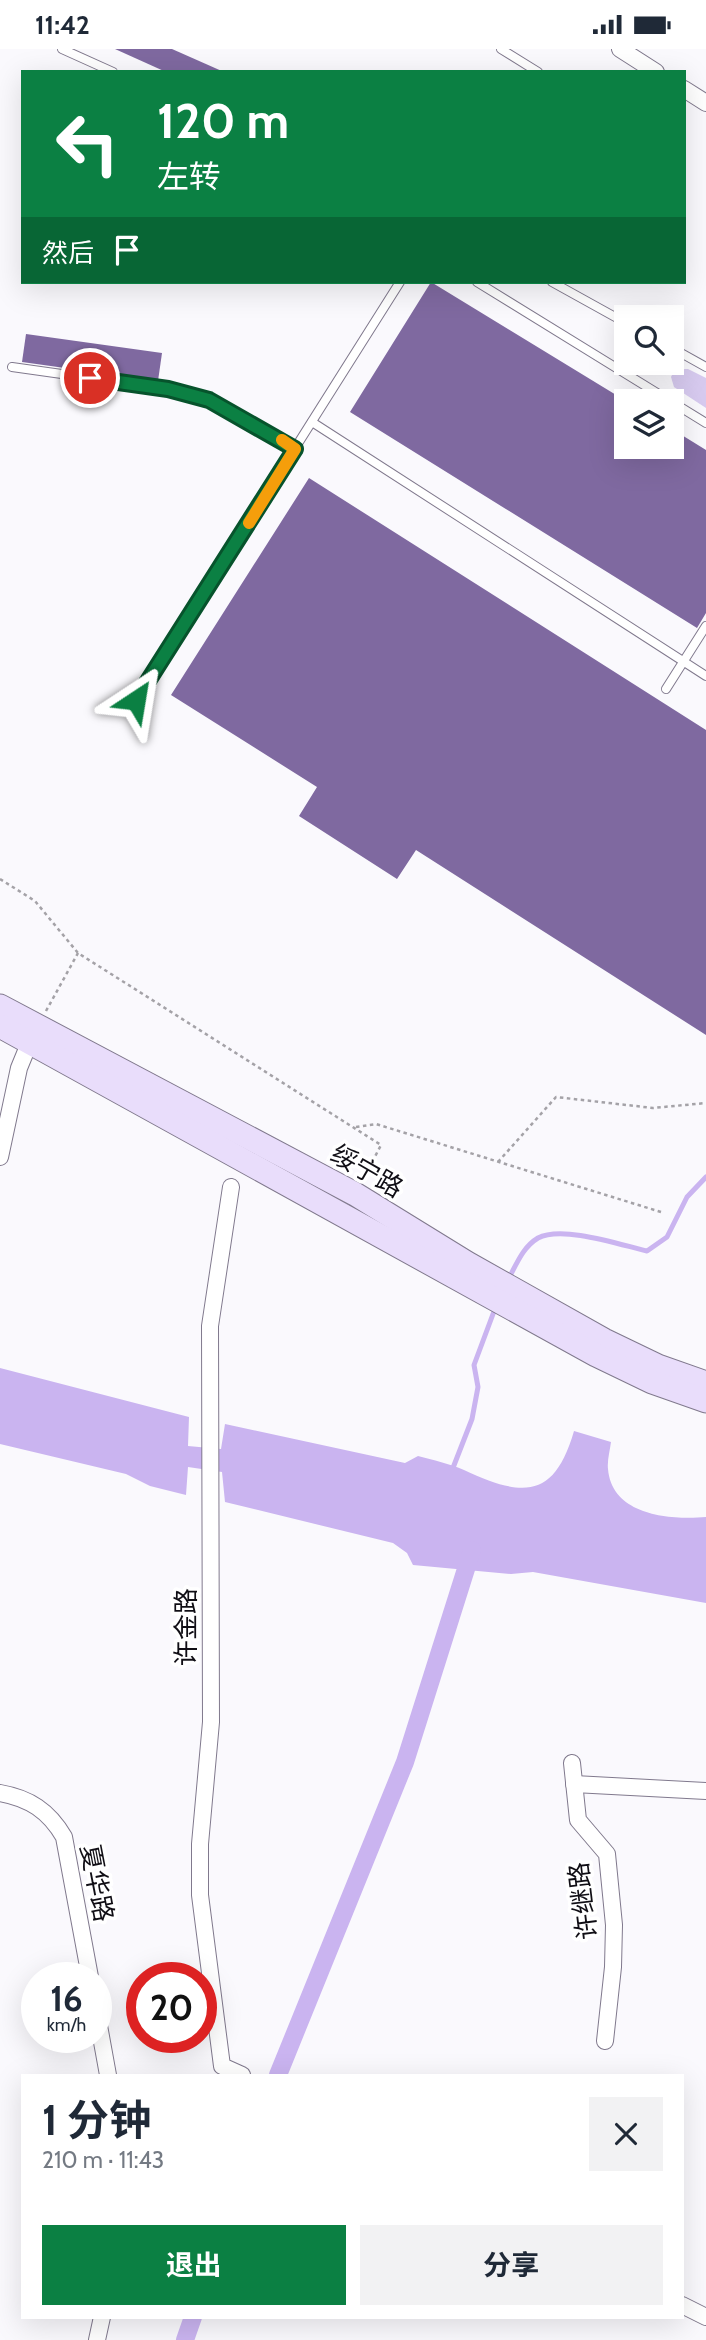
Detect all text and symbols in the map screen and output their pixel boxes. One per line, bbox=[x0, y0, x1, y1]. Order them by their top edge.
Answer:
text: 11:42 bbox=[35, 9, 90, 41]
text: 120 m bbox=[157, 91, 289, 150]
icon: left bbox=[42, 98, 133, 189]
text: 左转 bbox=[157, 157, 221, 196]
icon: arrive bbox=[108, 231, 146, 269]
text: 然后 bbox=[42, 237, 94, 269]
map controls bbox=[614, 305, 684, 459]
button: search bbox=[614, 305, 684, 375]
pin bbox=[60, 348, 120, 408]
icon: arrive bbox=[71, 359, 109, 397]
button: layers bbox=[614, 389, 684, 459]
position arrow bbox=[99, 663, 173, 737]
street label: 绥宁路 bbox=[325, 1138, 409, 1204]
street label: 许金路 bbox=[170, 1588, 202, 1666]
street label: 夏华路 bbox=[74, 1842, 120, 1924]
street label: 许继路 bbox=[562, 1860, 604, 1942]
speed limit sign: 20 bbox=[126, 1962, 217, 2053]
text: 16 bbox=[50, 1977, 83, 2020]
text: km/h bbox=[47, 2014, 86, 2036]
text: 1 分钟 bbox=[42, 2094, 151, 2146]
button: close bbox=[589, 2097, 663, 2171]
text: 210 m · 11:43 bbox=[42, 2146, 164, 2174]
button: 退出 bbox=[42, 2225, 346, 2305]
button: 分享 bbox=[360, 2225, 663, 2305]

